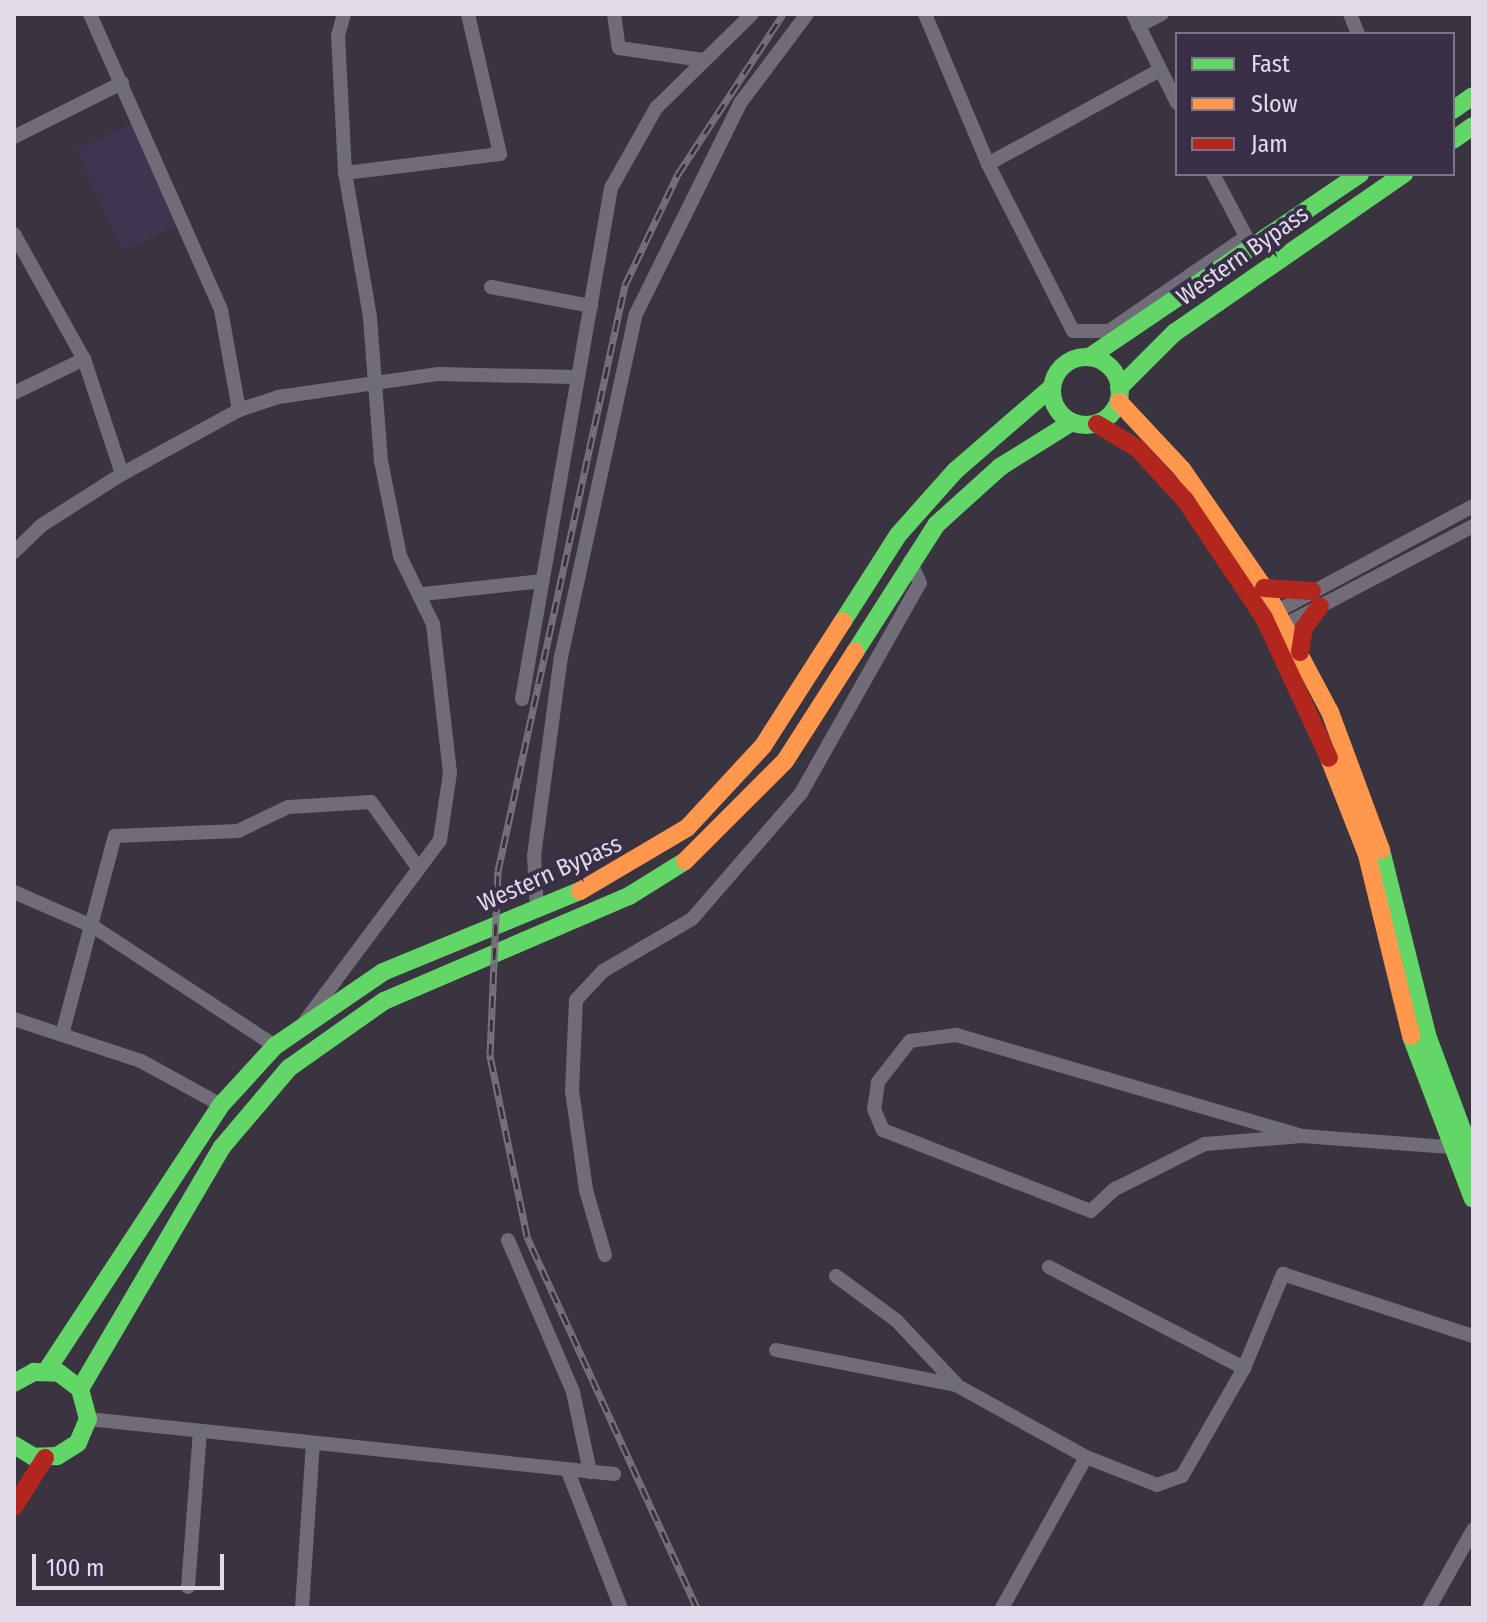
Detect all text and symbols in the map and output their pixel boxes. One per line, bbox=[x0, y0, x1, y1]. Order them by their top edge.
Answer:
legend bbox=[1175, 32, 1455, 176]
text: Fast bbox=[1251, 50, 1290, 78]
text: Slow bbox=[1251, 90, 1297, 118]
text: Jam bbox=[1251, 130, 1288, 158]
street label: Western Bypass bbox=[1172, 200, 1314, 312]
street label: Western Bypass bbox=[474, 830, 626, 918]
scale bar bbox=[36, 1538, 228, 1588]
text: 100 m bbox=[46, 1554, 104, 1582]

